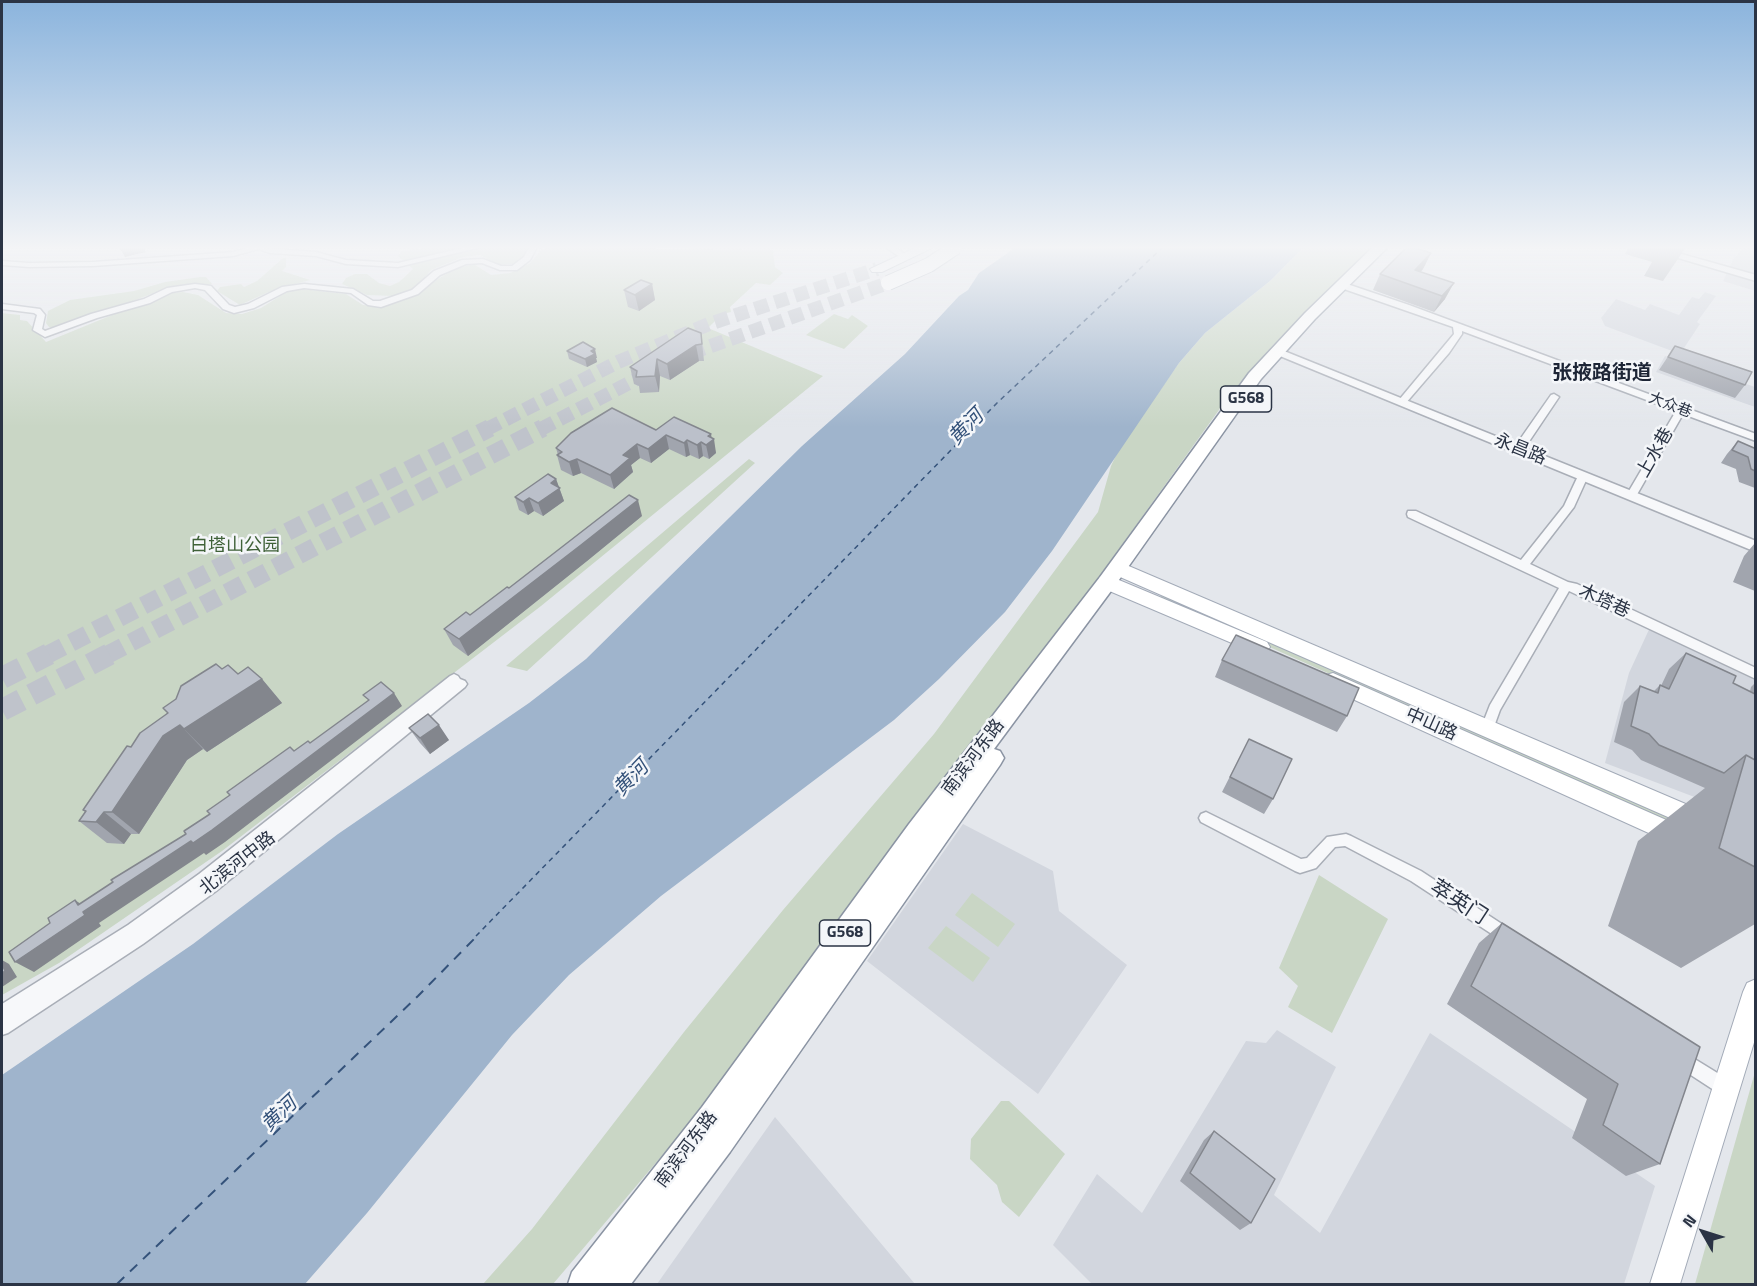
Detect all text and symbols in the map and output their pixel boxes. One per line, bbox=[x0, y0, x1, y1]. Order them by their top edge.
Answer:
district label: 张掖路街道 bbox=[1552, 362, 1652, 386]
road number: G568 bbox=[1220, 386, 1272, 412]
street label: 大众巷 bbox=[1646, 390, 1694, 422]
water label: 黄河 bbox=[944, 405, 990, 451]
street label: 上水巷 bbox=[1633, 424, 1679, 482]
street label: 永昌路 bbox=[1491, 430, 1549, 470]
park label: 白塔山公园 bbox=[190, 536, 280, 558]
street label: 木塔巷 bbox=[1575, 581, 1633, 623]
street label: 中山路 bbox=[1402, 704, 1460, 746]
street label: 南滨河东路 bbox=[938, 716, 1010, 800]
water label: 黄河 bbox=[609, 756, 655, 802]
street label: 北滨河中路 bbox=[196, 828, 280, 900]
street label: 萃英门 bbox=[1425, 875, 1491, 931]
road number: G568 bbox=[820, 920, 870, 946]
water label: 黄河 bbox=[257, 1093, 303, 1137]
street label: 南滨河东路 bbox=[651, 1108, 723, 1192]
north arrow bbox=[1673, 1202, 1733, 1262]
text: N bbox=[1676, 1209, 1702, 1233]

